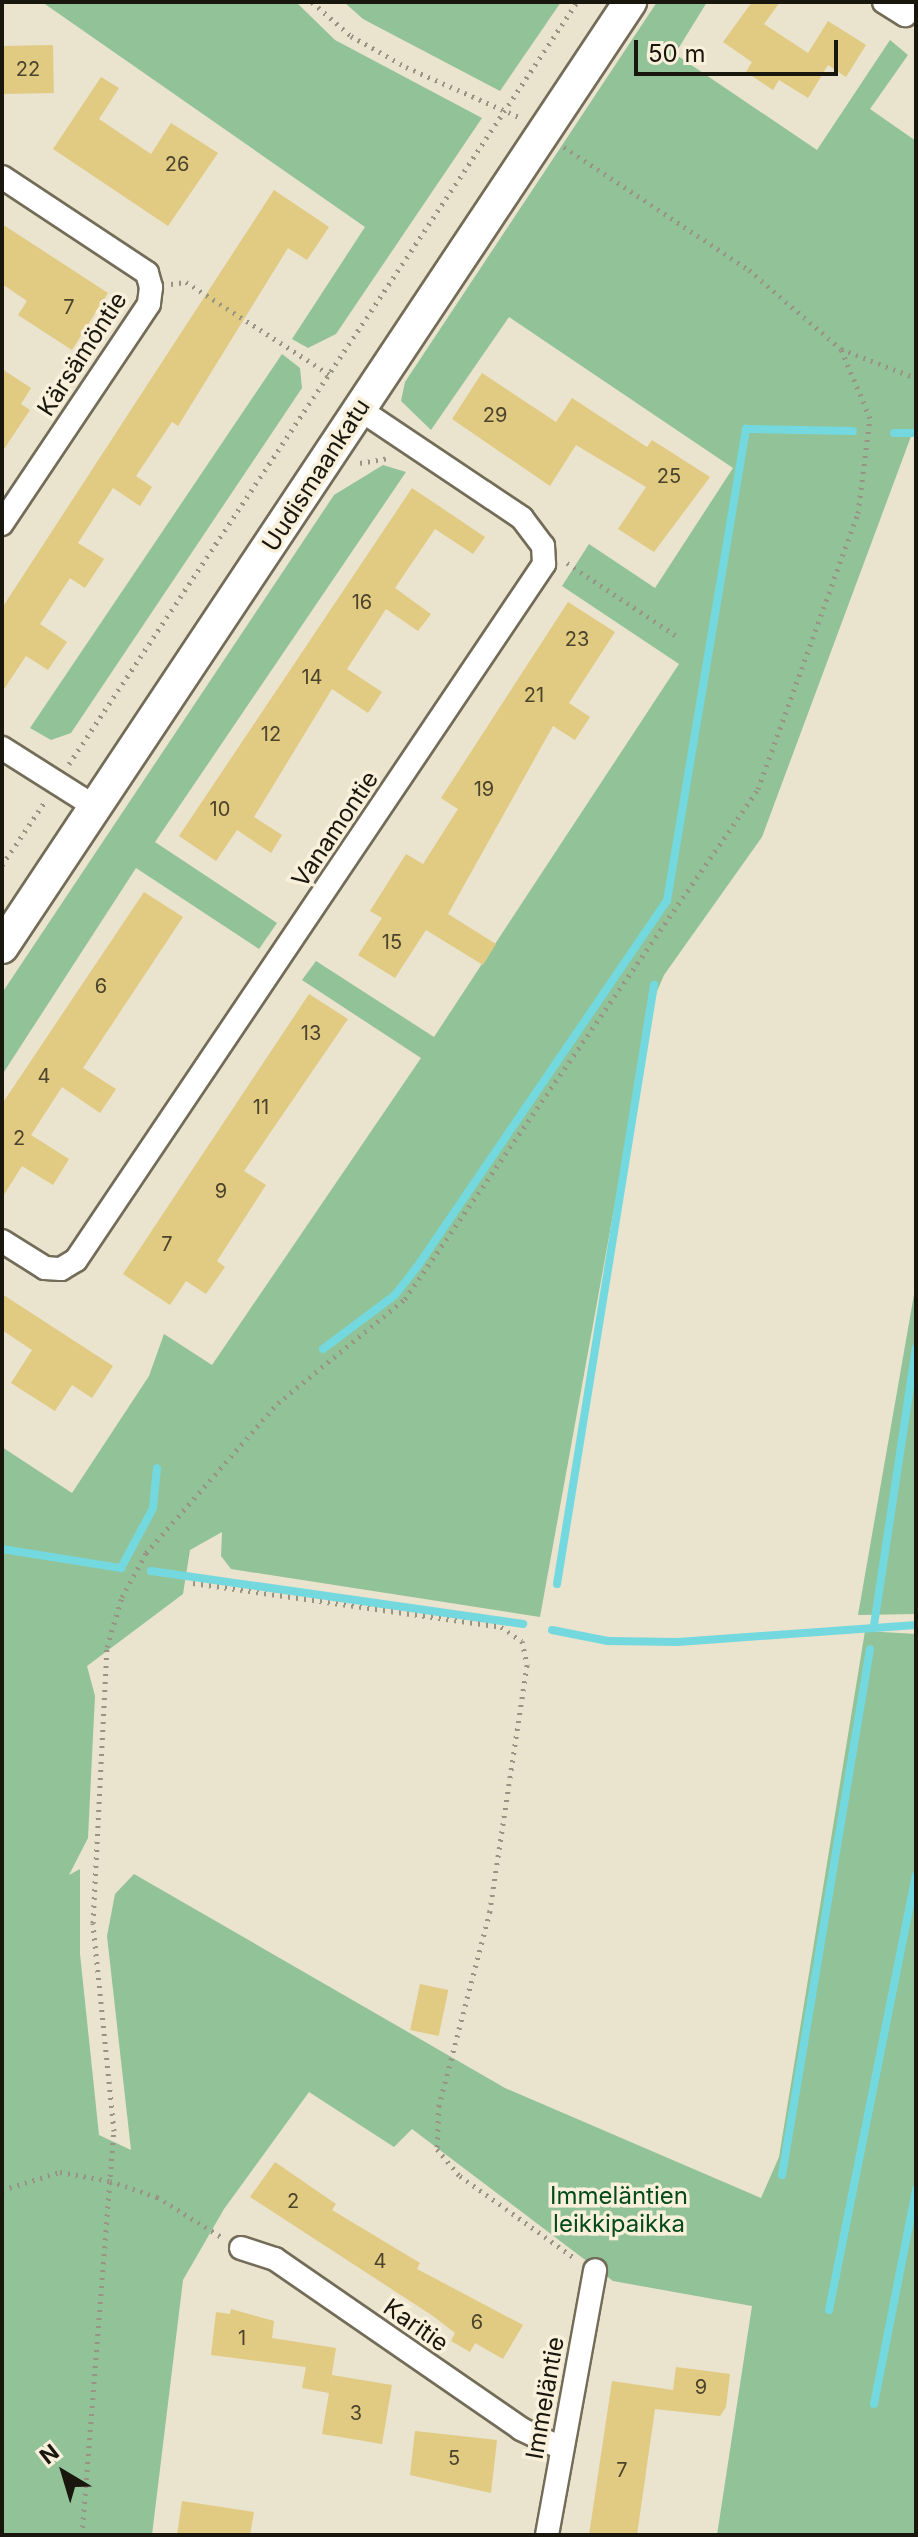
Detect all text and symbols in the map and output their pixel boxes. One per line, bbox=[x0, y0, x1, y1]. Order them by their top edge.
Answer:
scale bar bbox=[638, 24, 842, 74]
text: 50 m bbox=[648, 39, 706, 68]
house number: 22 bbox=[16, 57, 40, 81]
house number: 26 bbox=[165, 152, 189, 176]
street label: Kärsämöntie bbox=[31, 287, 133, 421]
house number: 7 bbox=[63, 295, 75, 319]
street label: Uudismaankatu bbox=[256, 393, 376, 557]
house number: 29 bbox=[483, 403, 507, 427]
house number: 25 bbox=[657, 464, 681, 488]
house number: 16 bbox=[352, 590, 372, 614]
house number: 23 bbox=[565, 627, 589, 651]
house number: 14 bbox=[301, 665, 323, 689]
house number: 21 bbox=[524, 683, 544, 707]
house number: 12 bbox=[261, 722, 281, 746]
street label: Vanamontie bbox=[286, 766, 384, 892]
house number: 19 bbox=[474, 777, 494, 801]
house number: 10 bbox=[210, 797, 230, 821]
house number: 15 bbox=[382, 930, 402, 954]
house number: 6 bbox=[95, 974, 107, 998]
house number: 13 bbox=[301, 1021, 321, 1045]
house number: 4 bbox=[38, 1064, 50, 1088]
house number: 11 bbox=[253, 1095, 269, 1119]
house number: 2 bbox=[13, 1126, 25, 1150]
house number: 9 bbox=[215, 1179, 227, 1203]
house number: 7 bbox=[161, 1232, 173, 1256]
park label: Immeläntien leikkipaikka bbox=[550, 2182, 688, 2238]
house number: 2 bbox=[287, 2189, 299, 2213]
house number: 4 bbox=[374, 2249, 386, 2273]
street label: Karitie bbox=[378, 2292, 454, 2358]
house number: 6 bbox=[471, 2310, 483, 2334]
house number: 1 bbox=[238, 2326, 246, 2350]
street label: Immeläntie bbox=[520, 2335, 570, 2461]
house number: 9 bbox=[695, 2375, 707, 2399]
house number: 3 bbox=[350, 2401, 362, 2425]
north arrow bbox=[24, 2433, 104, 2513]
text: N bbox=[35, 2439, 64, 2469]
house number: 5 bbox=[448, 2446, 460, 2470]
house number: 7 bbox=[616, 2458, 628, 2482]

